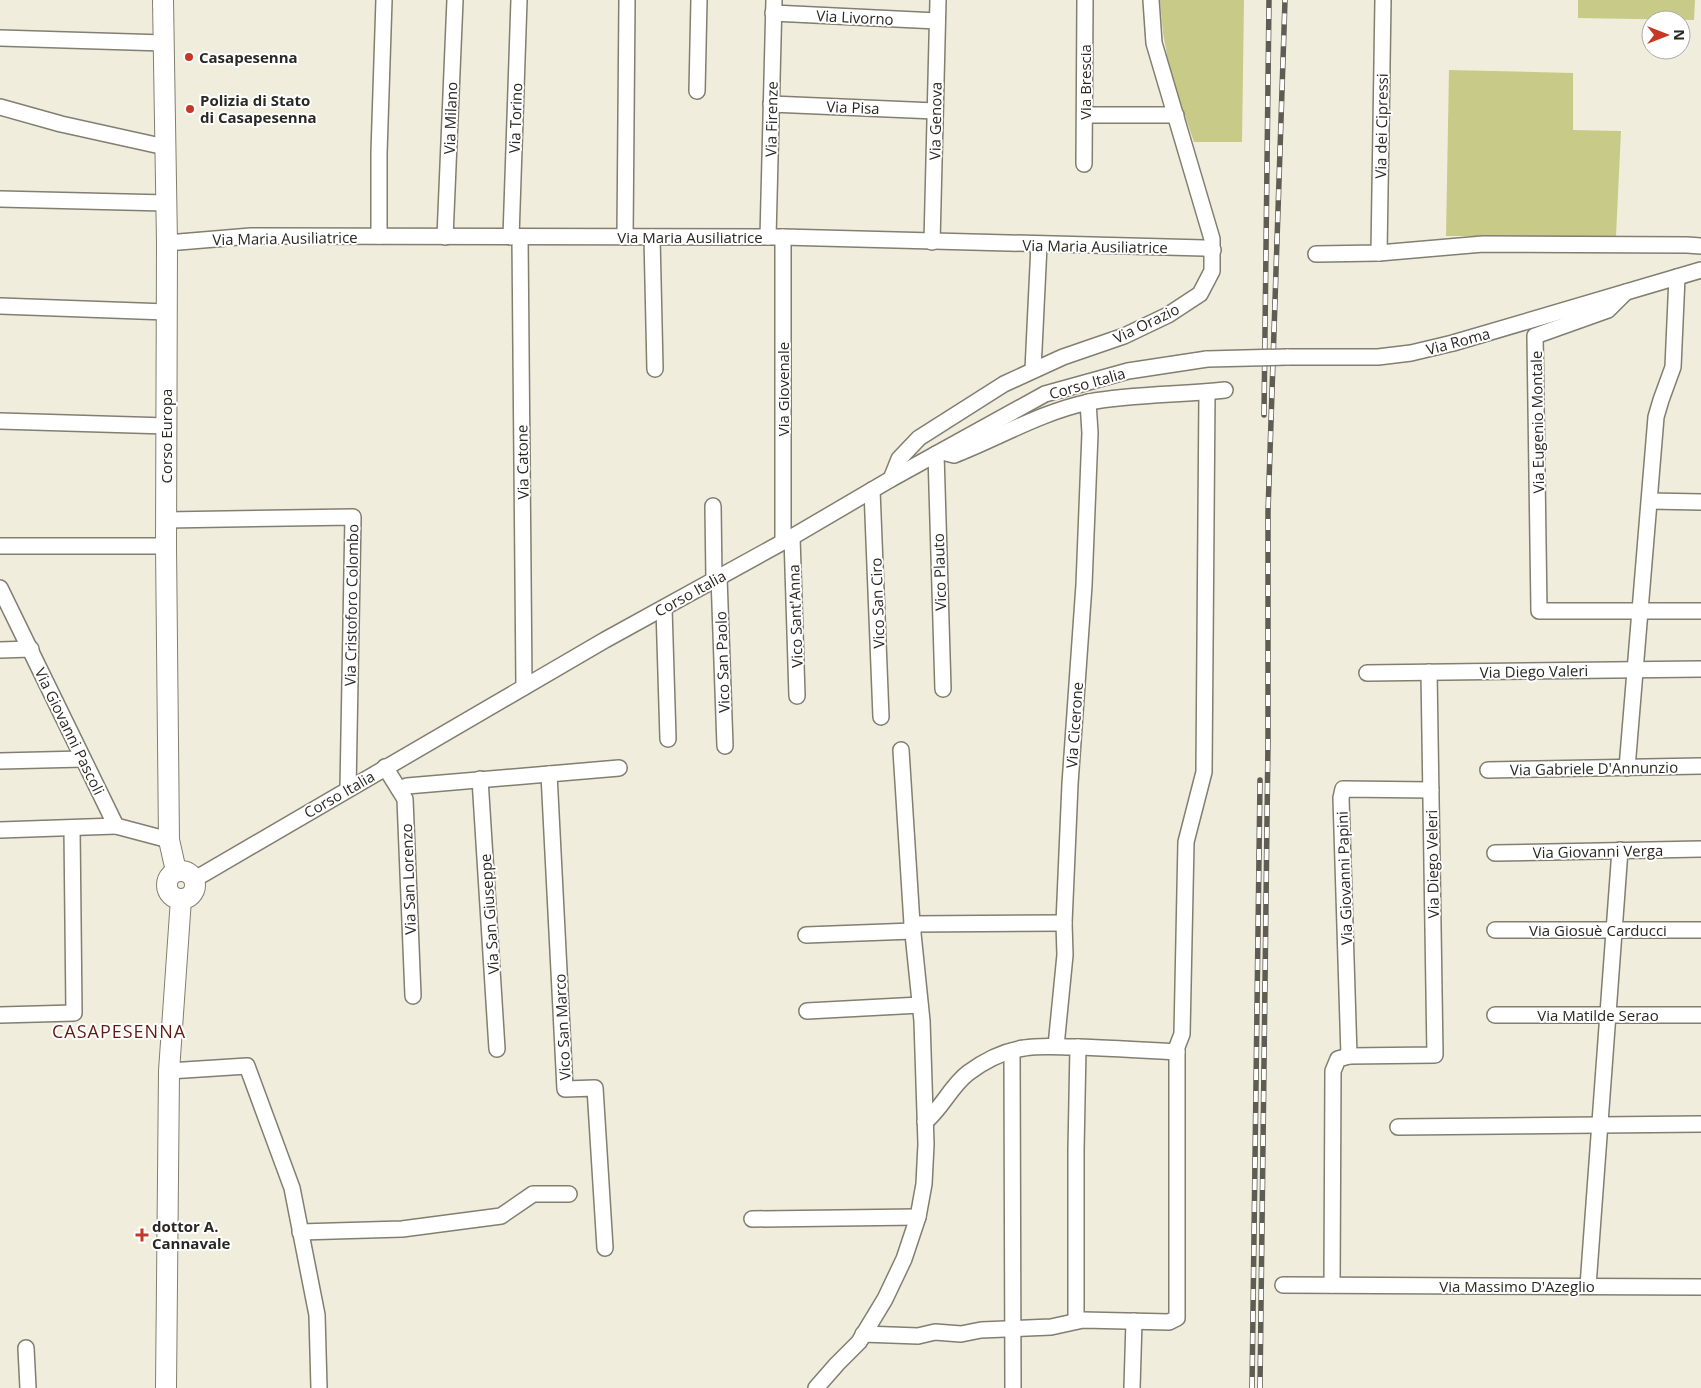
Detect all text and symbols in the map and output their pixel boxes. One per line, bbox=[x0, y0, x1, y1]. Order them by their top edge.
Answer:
street label: Via Livorno bbox=[816, 5, 894, 29]
north arrow bbox=[1641, 10, 1691, 60]
text: N bbox=[1670, 29, 1689, 41]
street label: Via Brescia bbox=[1075, 44, 1095, 120]
place label: Casapesenna bbox=[199, 47, 298, 67]
marker: Casapesenna bbox=[183, 51, 195, 63]
street label: Via dei Cipressi bbox=[1370, 73, 1392, 179]
street label: Via Milano bbox=[439, 81, 461, 155]
street label: Via Firenze bbox=[760, 81, 782, 157]
street label: Via Torino bbox=[504, 82, 526, 154]
street label: Via Genova bbox=[924, 82, 946, 160]
place label: Polizia di Stato di Casapesenna bbox=[200, 90, 317, 127]
street label: Via Pisa bbox=[826, 96, 880, 118]
marker: Polizia di Stato di Casapesenna bbox=[184, 103, 196, 115]
street label: Via Maria Ausiliatrice bbox=[212, 227, 358, 249]
street label: Via Maria Ausiliatrice bbox=[617, 227, 763, 247]
street label: Via Maria Ausiliatrice bbox=[1022, 235, 1168, 257]
street label: Via Orazio bbox=[1110, 298, 1182, 348]
street label: Via Roma bbox=[1424, 323, 1492, 359]
street label: Via Giovenale bbox=[773, 342, 793, 436]
street label: Via Eugenio Montale bbox=[1526, 351, 1548, 493]
street label: Corso Italia bbox=[1047, 363, 1127, 403]
street label: Corso Europa bbox=[156, 389, 176, 483]
street label: Via Catone bbox=[511, 424, 533, 500]
street label: Via Cristoforo Colombo bbox=[340, 524, 362, 686]
street label: Vico Plauto bbox=[928, 533, 950, 611]
street label: Vico San Ciro bbox=[865, 557, 889, 649]
street label: Vico Sant'Anna bbox=[783, 564, 807, 668]
street label: Corso Italia bbox=[651, 565, 729, 621]
street label: Vico San Paolo bbox=[710, 611, 734, 713]
street label: Via Diego Valeri bbox=[1480, 660, 1588, 682]
street label: Via Giovanni Pascoli bbox=[31, 664, 109, 798]
street label: Via Cicerone bbox=[1061, 681, 1087, 769]
street label: Via Gabriele D'Annunzio bbox=[1510, 757, 1678, 779]
street label: Corso Italia bbox=[300, 766, 378, 822]
street label: Via Diego Veleri bbox=[1421, 810, 1443, 918]
street label: Via Giovanni Papini bbox=[1332, 811, 1356, 945]
street label: Via San Lorenzo bbox=[396, 823, 420, 935]
street label: Via Giovanni Verga bbox=[1533, 840, 1663, 862]
street label: Via San Giuseppe bbox=[475, 853, 503, 975]
street label: Via Giosuè Carducci bbox=[1529, 920, 1667, 940]
street label: Vico San Marco bbox=[549, 973, 575, 1081]
street label: Via Matilde Serao bbox=[1537, 1005, 1659, 1025]
district label: CASAPESENNA bbox=[52, 1019, 186, 1043]
place label: dottor A. Cannavale bbox=[152, 1216, 231, 1253]
marker: dottor A. Cannavale bbox=[136, 1229, 148, 1241]
street label: Via Massimo D'Azeglio bbox=[1439, 1276, 1595, 1296]

